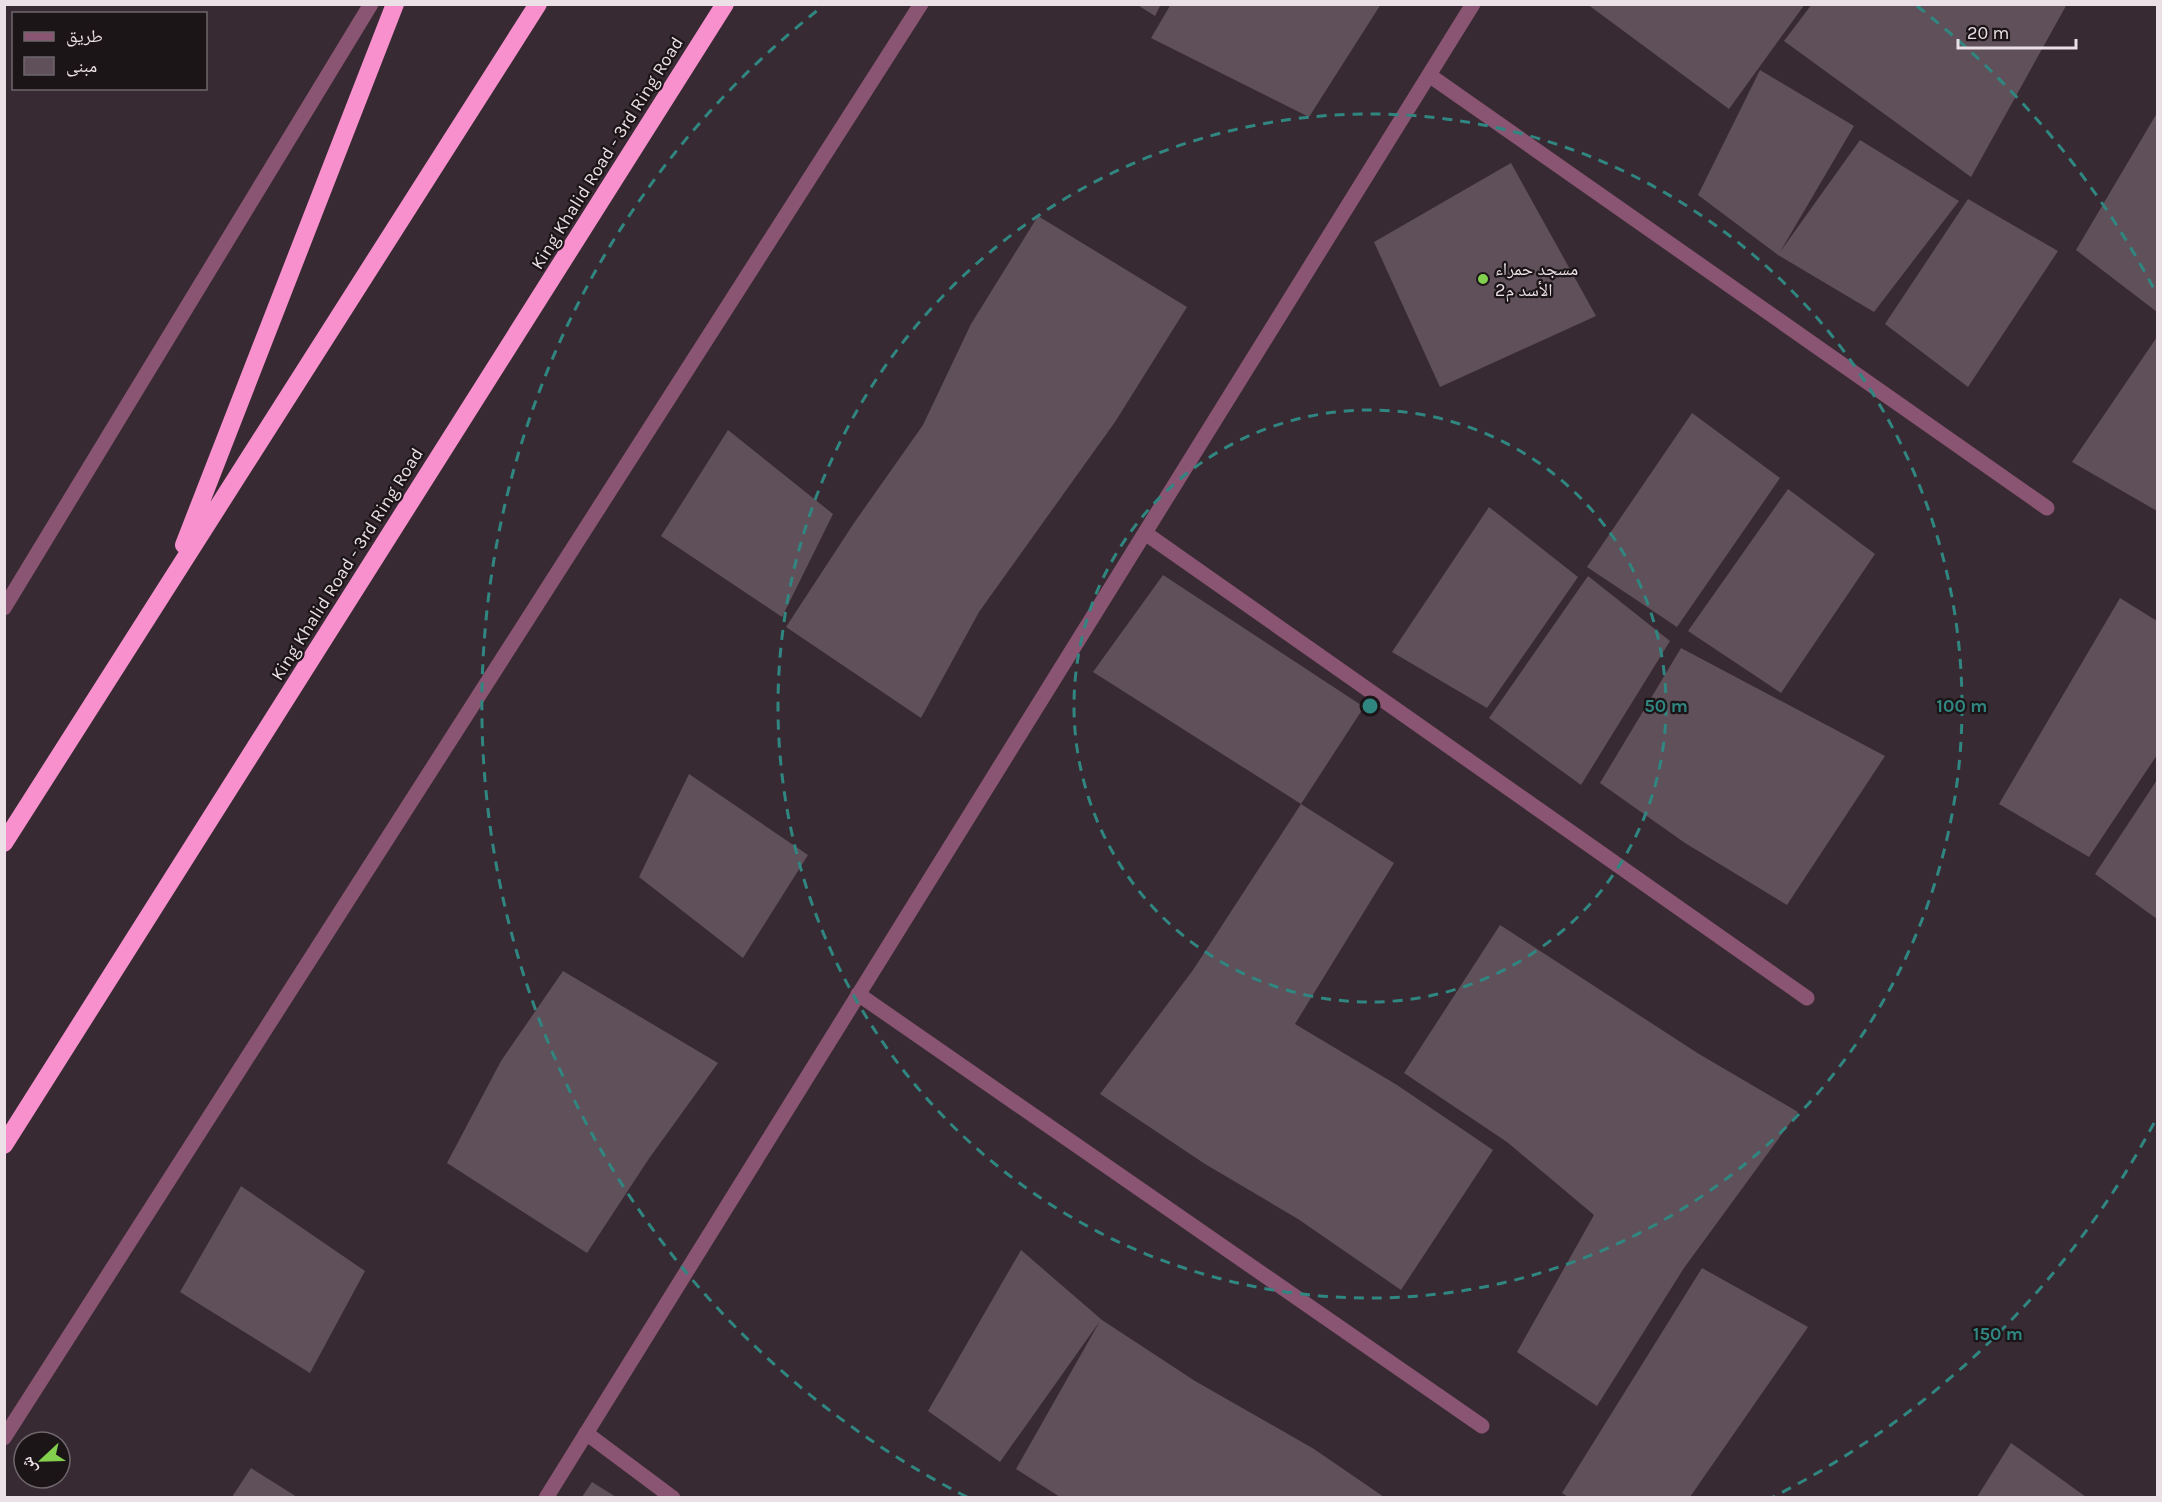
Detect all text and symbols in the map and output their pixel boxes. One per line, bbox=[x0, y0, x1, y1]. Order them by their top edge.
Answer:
legend bbox=[12, 12, 207, 90]
scale bar bbox=[1958, 12, 2076, 50]
text: 20 m bbox=[1967, 22, 2009, 44]
text: طريق bbox=[66, 25, 103, 47]
street label: King Khalid Road - 3rd Ring Road bbox=[526, 33, 688, 273]
text: مبنى bbox=[66, 55, 97, 77]
place label: مسجد حمراء الأسد م2 bbox=[1495, 258, 1578, 302]
marker: مسجد حمراء الأسد م2 bbox=[1476, 272, 1490, 286]
street label: King Khalid Road - 3rd Ring Road bbox=[266, 444, 428, 684]
text: 50 m bbox=[1644, 695, 1688, 717]
text: 100 m bbox=[1937, 695, 1987, 717]
centre of rings bbox=[1360, 696, 1380, 716]
text: 150 m bbox=[1973, 1323, 2023, 1345]
north arrow bbox=[12, 1430, 72, 1490]
text: ش bbox=[17, 1454, 41, 1477]

